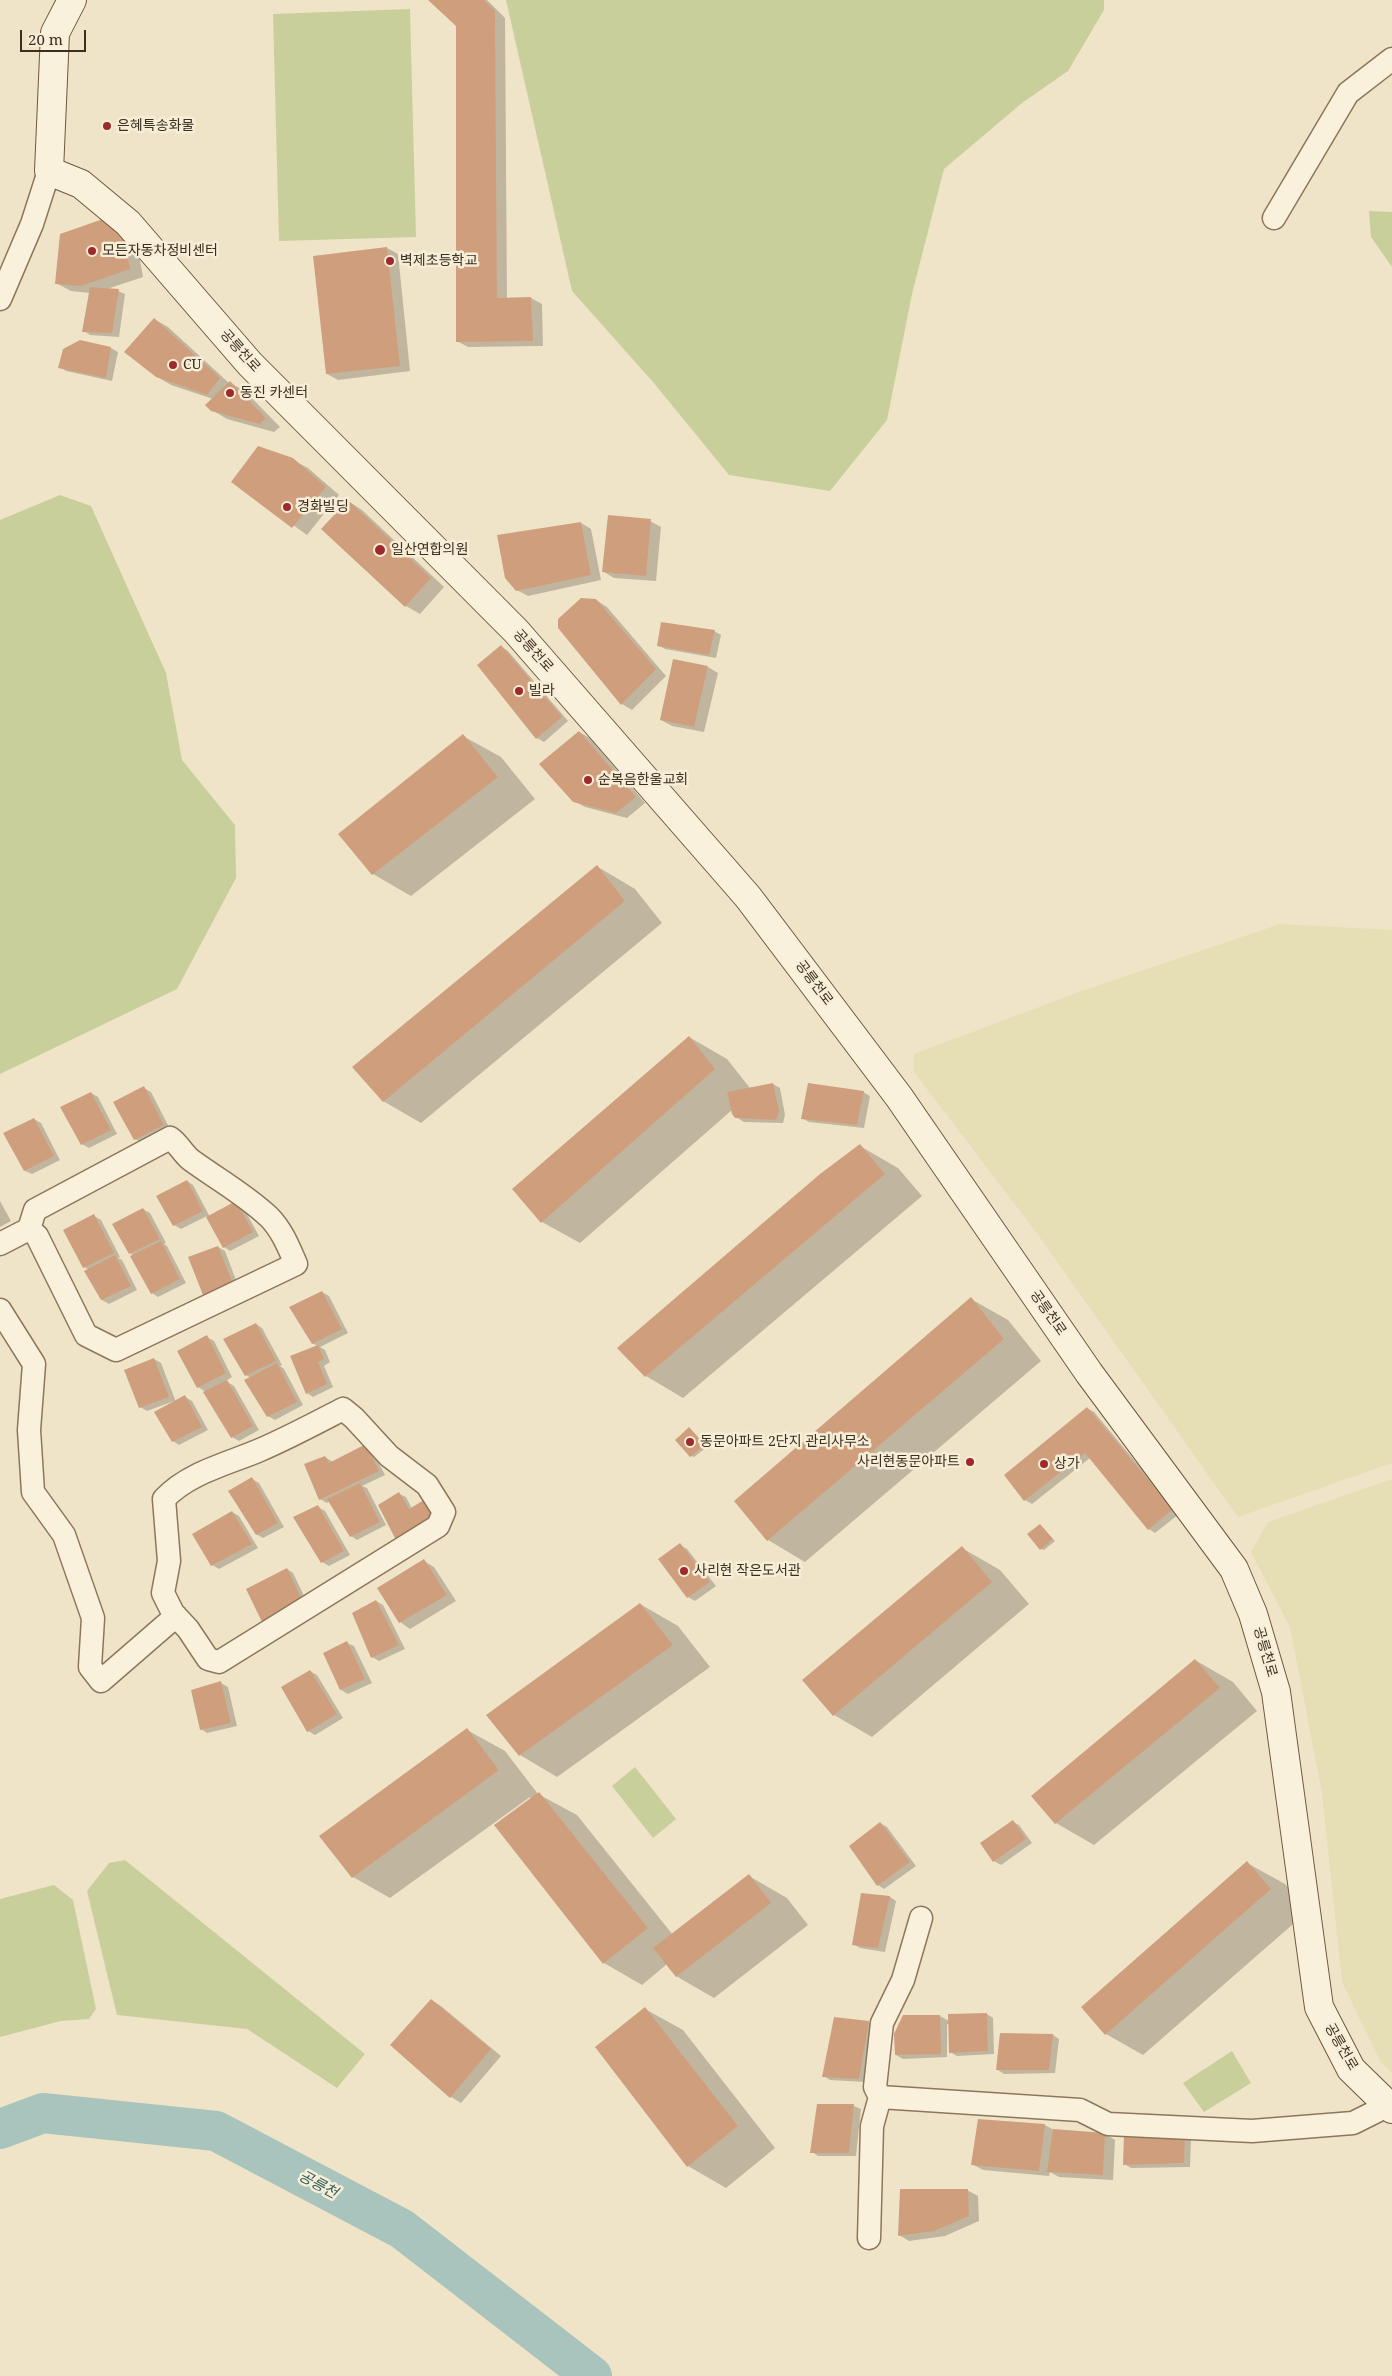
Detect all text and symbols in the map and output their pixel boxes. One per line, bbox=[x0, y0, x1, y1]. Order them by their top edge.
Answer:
scale bar bbox=[22, 20, 89, 52]
text: 20 m bbox=[28, 29, 63, 49]
place label: 은혜특송화물 bbox=[117, 118, 194, 134]
marker: 은혜특송화물 bbox=[101, 120, 113, 132]
place label: 모든자동차정비센터 bbox=[102, 243, 218, 259]
marker: 모든자동차정비센터 bbox=[86, 245, 98, 257]
place label: 벽제초등학교 bbox=[400, 253, 477, 269]
marker: 벽제초등학교 bbox=[384, 255, 396, 267]
street label: 공릉천로 bbox=[217, 326, 263, 376]
place label: CU bbox=[183, 357, 202, 373]
marker: CU bbox=[167, 359, 179, 371]
place label: 동진 카센터 bbox=[240, 385, 308, 401]
marker: 동진 카센터 bbox=[224, 387, 236, 399]
place label: 경화빌딩 bbox=[297, 499, 349, 515]
marker: 경화빌딩 bbox=[281, 501, 293, 513]
place label: 일산연합의원 bbox=[391, 542, 468, 558]
marker: 일산연합의원 bbox=[373, 543, 387, 557]
street label: 공릉천로 bbox=[510, 626, 556, 676]
place label: 빌라 bbox=[529, 683, 555, 699]
marker: 빌라 bbox=[513, 685, 525, 697]
place label: 순복음한울교회 bbox=[598, 772, 688, 788]
marker: 순복음한울교회 bbox=[582, 774, 594, 786]
street label: 공릉천로 bbox=[792, 957, 836, 1009]
street label: 공릉천로 bbox=[1026, 1287, 1070, 1339]
place label: 동문아파트 2단지 관리사무소 bbox=[700, 1434, 870, 1450]
marker: 동문아파트 2단지 관리사무소 bbox=[684, 1436, 696, 1448]
place label: 사리현동문아파트 bbox=[857, 1454, 960, 1470]
marker: 사리현동문아파트 bbox=[964, 1456, 976, 1468]
place label: 상가 bbox=[1054, 1456, 1080, 1472]
marker: 상가 bbox=[1038, 1458, 1050, 1470]
place label: 사리현 작은도서관 bbox=[694, 1563, 801, 1579]
marker: 사리현 작은도서관 bbox=[678, 1565, 690, 1577]
street label: 공릉천로 bbox=[1250, 1625, 1280, 1679]
street label: 공릉천로 bbox=[1321, 2020, 1361, 2074]
water label: 공릉천 bbox=[295, 2167, 341, 2203]

